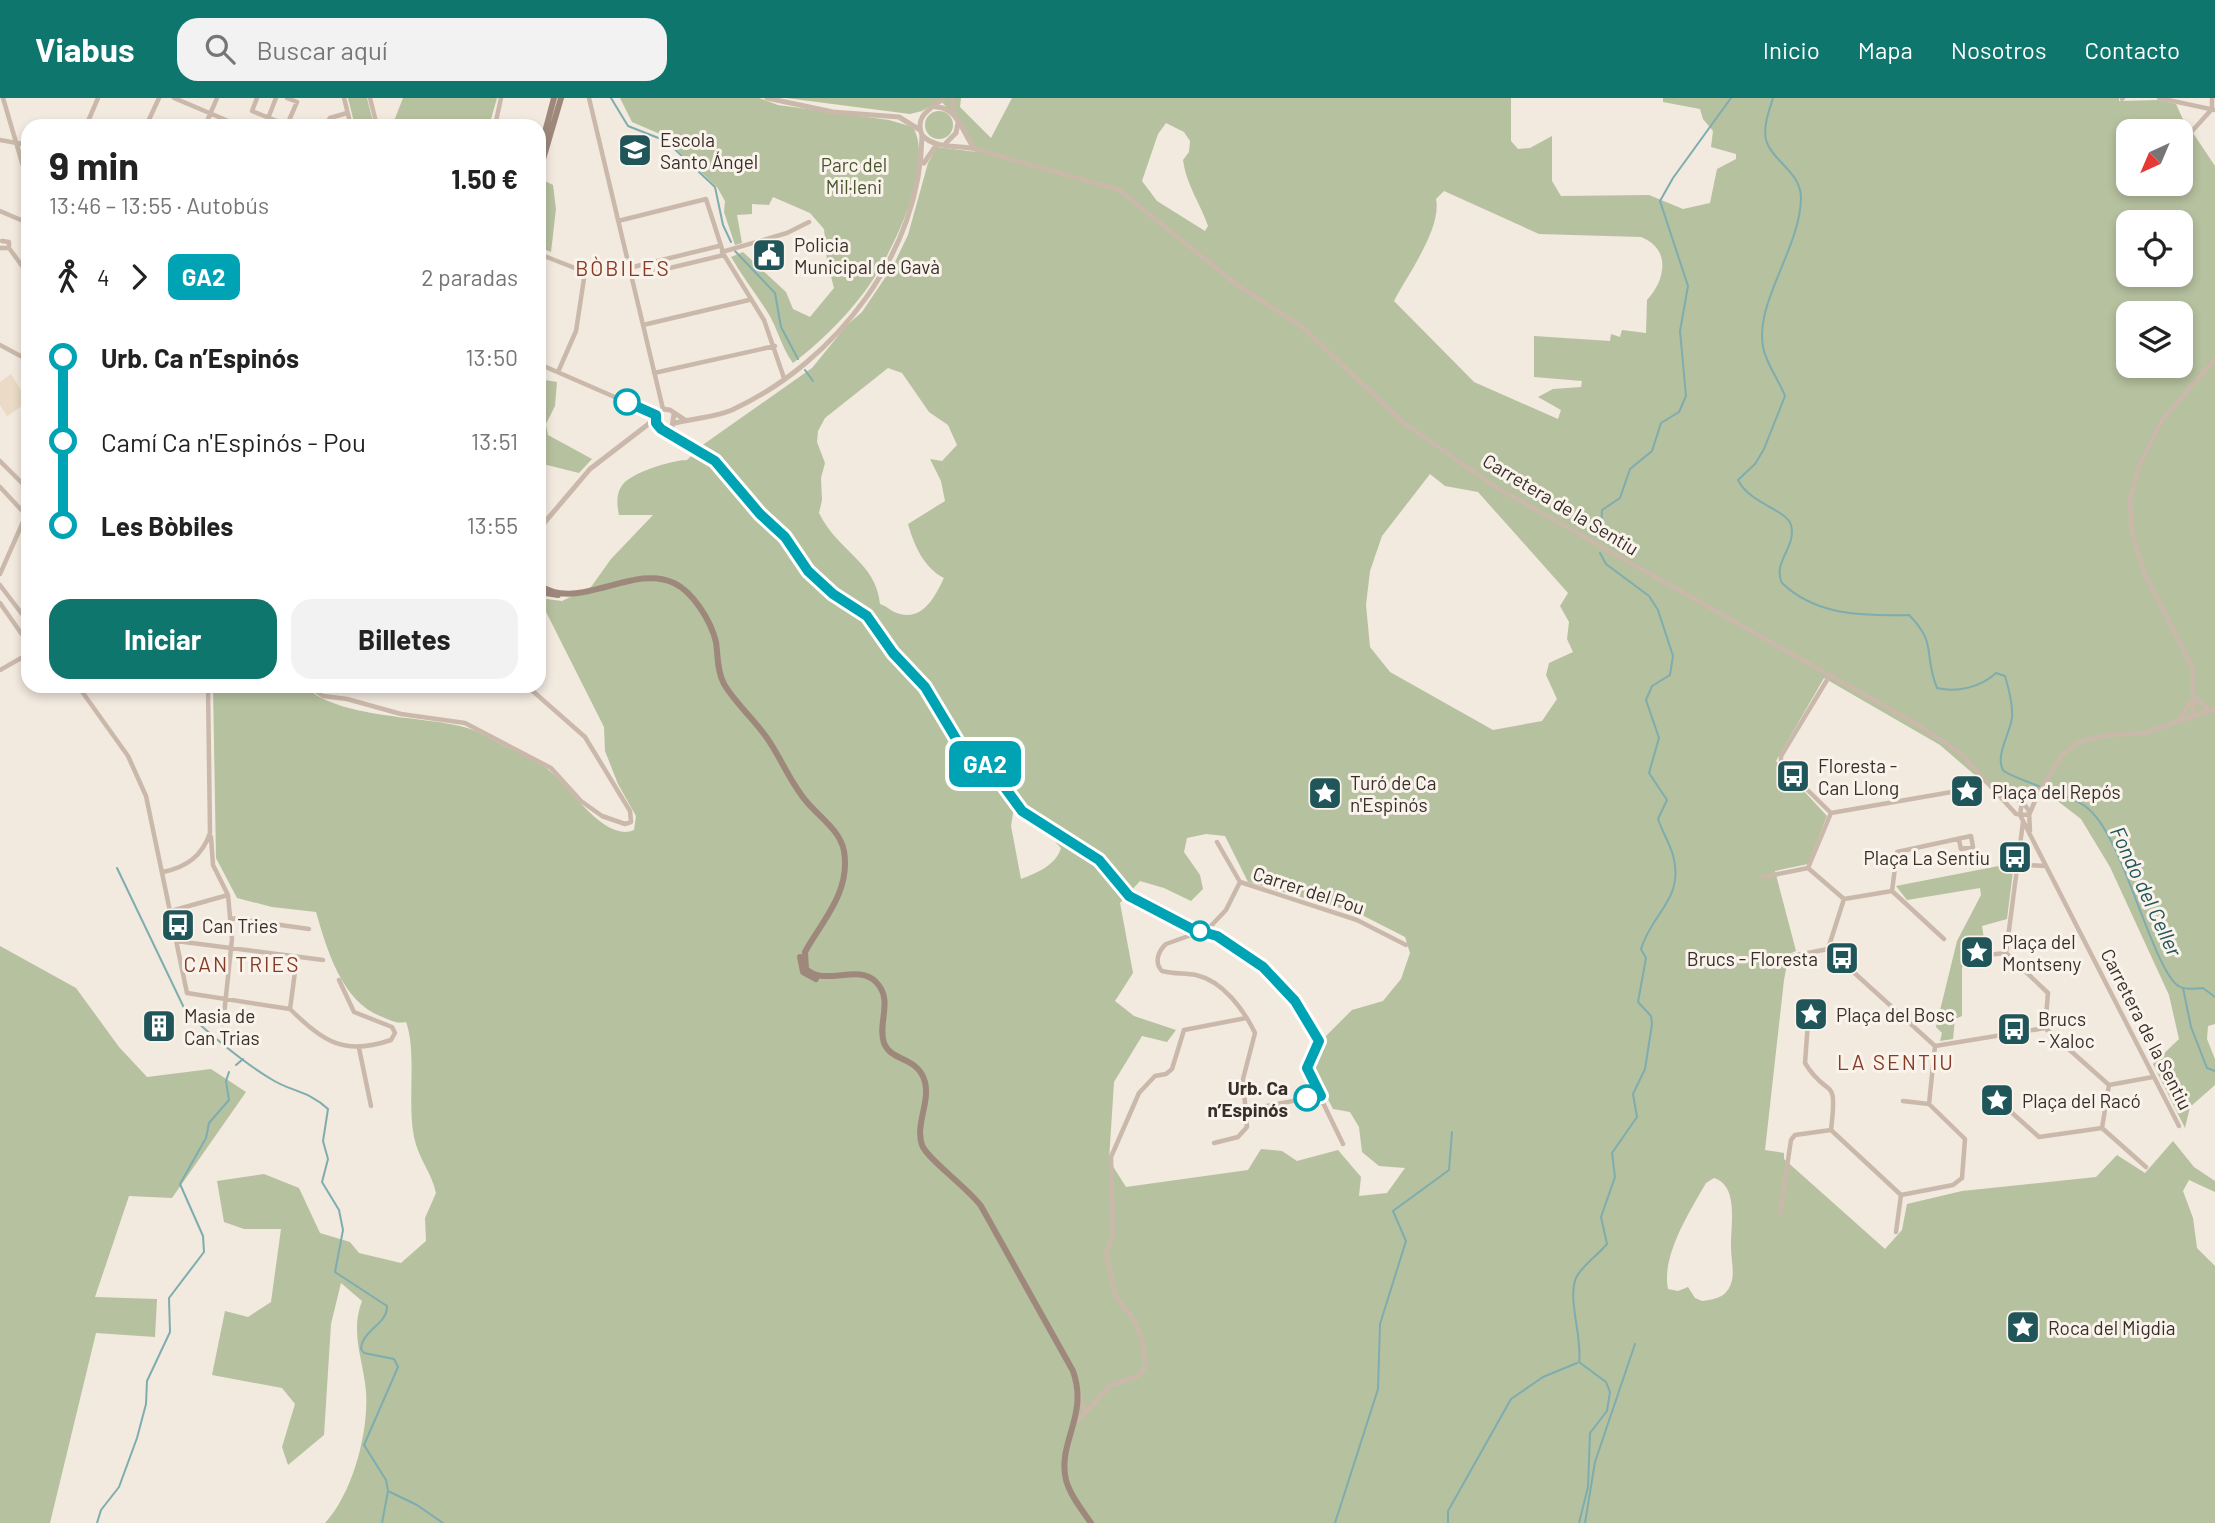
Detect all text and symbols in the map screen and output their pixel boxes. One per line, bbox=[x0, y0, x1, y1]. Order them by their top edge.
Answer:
search box bbox=[177, 18, 667, 81]
text: Viabus bbox=[35, 29, 135, 69]
icon: search bbox=[201, 30, 239, 68]
text: Buscar aquí bbox=[257, 34, 388, 65]
text: Inicio bbox=[1763, 35, 1820, 64]
text: Mapa bbox=[1858, 35, 1913, 64]
text: Nosotros bbox=[1951, 35, 2047, 64]
text: Contacto bbox=[2085, 35, 2180, 64]
north arrow bbox=[2116, 119, 2193, 196]
map controls bbox=[2116, 119, 2193, 378]
place label: Escola Santo Ángel bbox=[660, 128, 758, 173]
school or university icon: Escola Santo Ángel bbox=[616, 131, 654, 169]
text: 9 min bbox=[49, 142, 139, 188]
park label: Parc del Mil·leni bbox=[821, 153, 887, 198]
text: 1.50 € bbox=[451, 163, 518, 194]
text: 13:46 – 13:55 · Autobús bbox=[49, 191, 269, 219]
button: locate bbox=[2116, 210, 2193, 287]
place label: Policia Municipal de Gavà bbox=[794, 233, 940, 278]
public building icon: Policia Municipal de Gavà bbox=[750, 236, 788, 274]
district label: BÒBILES bbox=[575, 255, 671, 280]
icon: walk bbox=[49, 258, 87, 296]
icon: forward bbox=[120, 258, 158, 296]
text: GA2 bbox=[182, 262, 226, 291]
text: 4 bbox=[97, 263, 110, 291]
text: 2 paradas bbox=[421, 263, 518, 291]
button: layers bbox=[2116, 301, 2193, 378]
text: Urb. Ca n’Espinós bbox=[101, 342, 299, 373]
text: 13:50 bbox=[465, 343, 518, 371]
unlabelled marker bbox=[614, 389, 640, 415]
text: Camí Ca n'Espinós - Pou bbox=[101, 426, 366, 457]
text: 13:51 bbox=[471, 427, 518, 455]
street label: Carretera de la Sentiu bbox=[1479, 448, 1643, 560]
text: Les Bòbiles bbox=[101, 510, 233, 541]
text: 13:55 bbox=[467, 511, 518, 539]
button: Iniciar bbox=[49, 599, 277, 679]
button: Billetes bbox=[291, 599, 518, 679]
line badge: GA2 bbox=[945, 741, 1025, 787]
text: GA2 bbox=[963, 749, 1007, 778]
place label: Floresta - Can Llong bbox=[1818, 754, 1899, 799]
bus stop icon: Floresta - Can Llong bbox=[1774, 757, 1812, 795]
place label: Turó de Ca n'Espinós bbox=[1350, 771, 1436, 816]
place icon: Plaça del Repós bbox=[1948, 772, 1986, 810]
place icon: Turó de Ca n'Espinós bbox=[1306, 774, 1344, 812]
place label: Plaça del Repós bbox=[1992, 780, 2121, 803]
water label: Fondo del Celler bbox=[2106, 822, 2188, 960]
bus stop icon: Plaça La Sentiu bbox=[1996, 838, 2034, 876]
place label: Plaça La Sentiu bbox=[1864, 846, 1990, 869]
street label: Carrer del Pou bbox=[1250, 861, 1368, 919]
bus stop icon: Can Tries bbox=[159, 906, 197, 944]
place label: Can Tries bbox=[202, 914, 278, 937]
unlabelled marker bbox=[1190, 921, 1210, 941]
place label: Plaça del Montseny bbox=[2002, 930, 2081, 975]
place icon: Plaça del Montseny bbox=[1958, 933, 1996, 971]
bus stop icon: Brucs - Floresta bbox=[1823, 939, 1861, 977]
street label: Carretera de la Sentiu bbox=[2096, 945, 2198, 1113]
place label: Brucs - Floresta bbox=[1687, 947, 1818, 970]
district label: CAN TRIES bbox=[183, 951, 301, 976]
place icon: Plaça del Bosc bbox=[1792, 995, 1830, 1033]
place label: Plaça del Bosc bbox=[1836, 1003, 1955, 1026]
place label: Masia de Can Trias bbox=[184, 1004, 260, 1049]
building icon: Masia de Can Trias bbox=[140, 1007, 178, 1045]
place label: Brucs - Xaloc bbox=[2038, 1007, 2095, 1052]
bus stop icon: Brucs - Xaloc bbox=[1995, 1010, 2033, 1048]
district label: LA SENTIU bbox=[1837, 1049, 1955, 1074]
place label: Urb. Ca n’Espinós bbox=[1207, 1076, 1288, 1121]
place icon: Plaça del Racó bbox=[1978, 1081, 2016, 1119]
marker: Urb. Ca n’Espinós bbox=[1294, 1085, 1320, 1111]
place label: Plaça del Racó bbox=[2022, 1089, 2141, 1112]
place icon: Roca del Migdia bbox=[2004, 1308, 2042, 1346]
place label: Roca del Migdia bbox=[2048, 1316, 2176, 1339]

